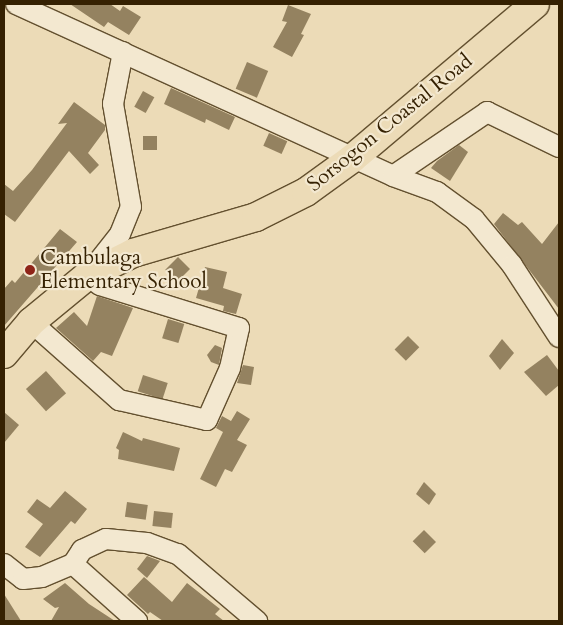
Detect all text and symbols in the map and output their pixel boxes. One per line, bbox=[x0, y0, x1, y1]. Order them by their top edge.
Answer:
street label: Sorsogon Coastal Road bbox=[302, 49, 478, 197]
place label: Cambulaga Elementary School bbox=[40, 245, 207, 295]
marker: Cambulaga Elementary School bbox=[24, 264, 36, 276]

